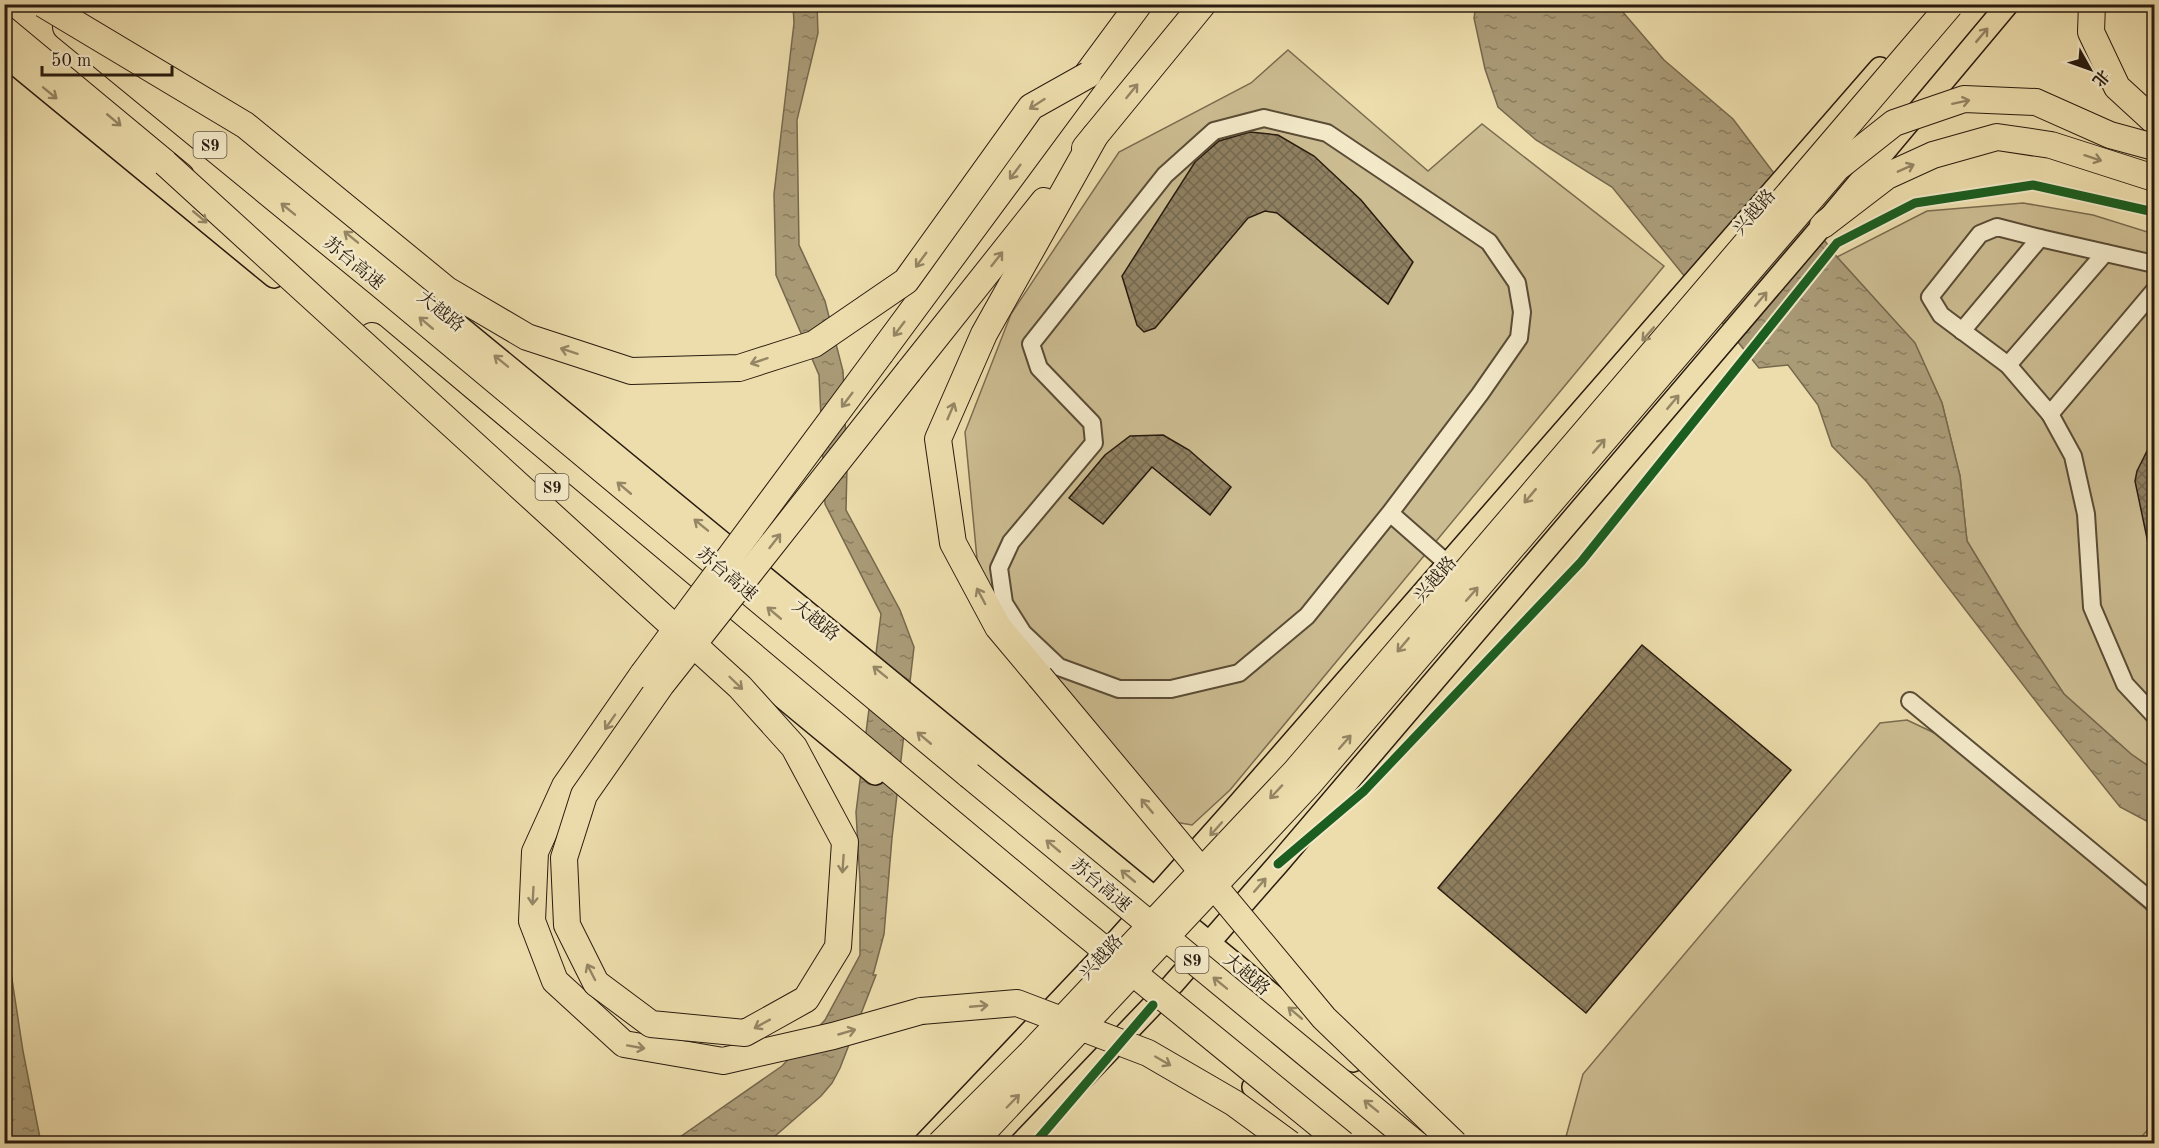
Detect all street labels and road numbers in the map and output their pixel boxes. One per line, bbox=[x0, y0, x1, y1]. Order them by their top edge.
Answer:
road number: S9 bbox=[194, 132, 226, 158]
street label: 兴越路 bbox=[1729, 185, 1779, 239]
street label: 苏台高速 bbox=[320, 233, 388, 293]
street label: 大越路 bbox=[414, 286, 468, 336]
road number: S9 bbox=[536, 474, 568, 500]
street label: 苏台高速 bbox=[693, 543, 761, 605]
street label: 兴越路 bbox=[1410, 552, 1460, 606]
street label: 大越路 bbox=[789, 595, 843, 645]
street label: 苏台高速 bbox=[1067, 854, 1135, 916]
street label: 兴越路 bbox=[1075, 930, 1127, 984]
road number: S9 bbox=[1176, 947, 1208, 973]
street label: 大越路 bbox=[1220, 949, 1274, 999]

